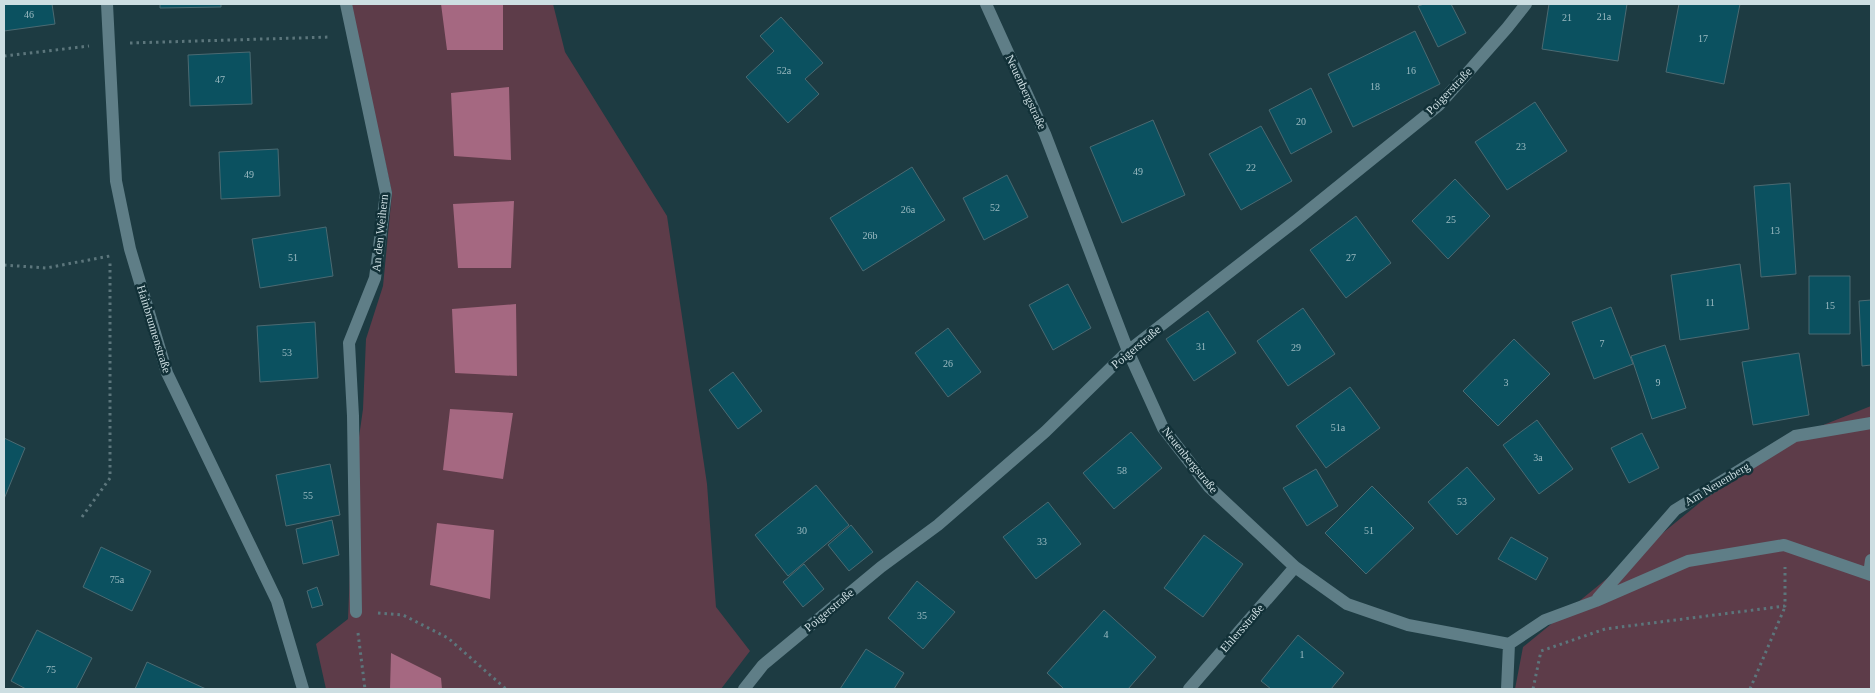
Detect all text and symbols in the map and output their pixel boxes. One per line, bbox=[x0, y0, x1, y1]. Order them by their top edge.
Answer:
house number: 46 bbox=[24, 9, 34, 20]
house number: 21a bbox=[1597, 11, 1612, 22]
house number: 21 bbox=[1562, 12, 1572, 23]
house number: 17 bbox=[1698, 33, 1708, 44]
street label: Neuenbergstraße bbox=[1003, 52, 1049, 132]
house number: 52a bbox=[777, 65, 792, 76]
house number: 16 bbox=[1406, 65, 1416, 76]
street label: Poigerstraße bbox=[1423, 65, 1475, 117]
house number: 47 bbox=[215, 74, 225, 85]
house number: 18 bbox=[1370, 81, 1380, 92]
house number: 20 bbox=[1296, 116, 1306, 127]
house number: 23 bbox=[1516, 141, 1526, 152]
house number: 22 bbox=[1246, 162, 1256, 173]
house number: 49 bbox=[1133, 166, 1143, 177]
house number: 49 bbox=[244, 169, 254, 180]
street label: An den Weihern bbox=[369, 193, 391, 273]
house number: 52 bbox=[990, 202, 1000, 213]
house number: 26a bbox=[901, 204, 916, 215]
house number: 25 bbox=[1446, 214, 1456, 225]
house number: 13 bbox=[1770, 225, 1780, 236]
house number: 26b bbox=[863, 230, 878, 241]
house number: 51 bbox=[288, 252, 298, 263]
house number: 27 bbox=[1346, 252, 1356, 263]
street label: Hainbrunnenstraße bbox=[134, 283, 174, 375]
house number: 11 bbox=[1705, 297, 1715, 308]
house number: 15 bbox=[1825, 300, 1835, 311]
street label: Poigerstraße bbox=[1109, 322, 1163, 372]
house number: 7 bbox=[1600, 338, 1605, 349]
house number: 31 bbox=[1196, 341, 1206, 352]
house number: 29 bbox=[1291, 342, 1301, 353]
house number: 53 bbox=[282, 347, 292, 358]
house number: 26 bbox=[943, 358, 953, 369]
house number: 3 bbox=[1504, 377, 1509, 388]
house number: 9 bbox=[1656, 377, 1661, 388]
house number: 51a bbox=[1331, 422, 1346, 433]
street label: Neuenbergstraße bbox=[1159, 424, 1221, 496]
house number: 3a bbox=[1533, 452, 1543, 463]
street label: Am Neuenberg bbox=[1682, 459, 1752, 509]
house number: 58 bbox=[1117, 465, 1127, 476]
house number: 55 bbox=[303, 490, 313, 501]
house number: 53 bbox=[1457, 496, 1467, 507]
house number: 30 bbox=[797, 525, 807, 536]
house number: 51 bbox=[1364, 525, 1374, 536]
house number: 33 bbox=[1037, 536, 1047, 547]
house number: 75a bbox=[110, 574, 125, 585]
street label: Poigerstraße bbox=[802, 585, 856, 635]
street label: Ehlersstraße bbox=[1217, 601, 1267, 655]
house number: 35 bbox=[917, 610, 927, 621]
house number: 4 bbox=[1104, 629, 1109, 640]
house number: 1 bbox=[1300, 649, 1305, 660]
house number: 75 bbox=[46, 664, 56, 675]

